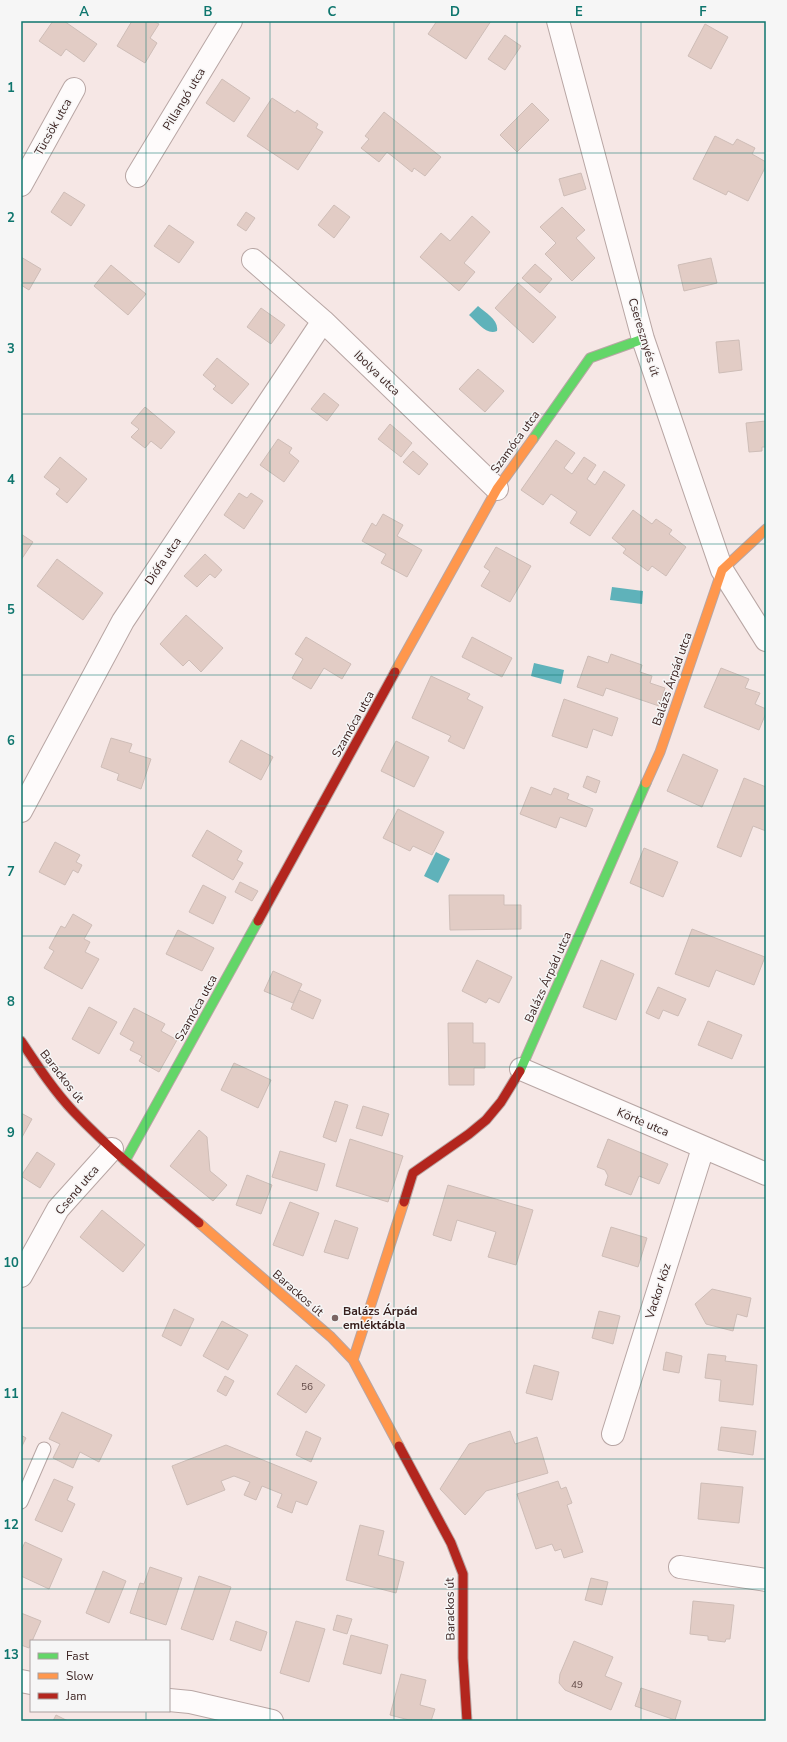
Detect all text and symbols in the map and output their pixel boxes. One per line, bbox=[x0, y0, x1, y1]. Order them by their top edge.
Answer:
text: A bbox=[79, 3, 89, 21]
text: B bbox=[204, 3, 213, 21]
text: C bbox=[328, 3, 337, 21]
text: D bbox=[450, 3, 460, 21]
text: E bbox=[575, 3, 583, 21]
text: F bbox=[699, 3, 707, 21]
street label: Pillangó utca bbox=[159, 65, 209, 133]
text: 1 bbox=[7, 79, 15, 97]
street label: Tücsök utca bbox=[31, 96, 75, 158]
text: 2 bbox=[7, 209, 15, 227]
street label: Cseresznyés út bbox=[625, 296, 664, 379]
text: 3 bbox=[7, 340, 15, 358]
street label: Ibolya utca bbox=[350, 347, 404, 399]
street label: Szamóca utca bbox=[487, 407, 543, 477]
text: 4 bbox=[7, 471, 15, 489]
street label: Diófa utca bbox=[141, 534, 185, 588]
text: 5 bbox=[7, 601, 15, 619]
street label: Balázs Árpád utca bbox=[648, 630, 696, 728]
street label: Szamóca utca bbox=[328, 688, 378, 760]
text: 6 bbox=[7, 732, 15, 750]
text: 7 bbox=[7, 863, 15, 881]
street label: Balázs Árpád utca bbox=[521, 929, 575, 1025]
street label: Szamóca utca bbox=[171, 972, 221, 1044]
text: 8 bbox=[7, 993, 15, 1011]
street label: Barackos út bbox=[36, 1046, 88, 1106]
street label: Körte utca bbox=[615, 1104, 671, 1140]
text: 9 bbox=[7, 1124, 15, 1142]
street label: Csend utca bbox=[52, 1162, 102, 1218]
text: 10 bbox=[3, 1254, 19, 1272]
street label: Vackor köz bbox=[641, 1261, 675, 1322]
street label: Barackos út bbox=[269, 1266, 328, 1320]
place label: Balázs Árpád emléktábla bbox=[343, 1303, 418, 1333]
marker: Balázs Árpád emléktábla bbox=[330, 1313, 340, 1323]
house number: 56 bbox=[301, 1380, 313, 1394]
text: 11 bbox=[3, 1385, 19, 1403]
text: 12 bbox=[3, 1516, 19, 1534]
street label: Barackos út bbox=[441, 1577, 459, 1641]
legend bbox=[30, 1640, 170, 1712]
text: 13 bbox=[3, 1646, 19, 1664]
text: Fast bbox=[66, 1648, 89, 1664]
text: Slow bbox=[66, 1668, 94, 1684]
house number: 49 bbox=[571, 1678, 583, 1692]
text: Jam bbox=[65, 1688, 87, 1704]

